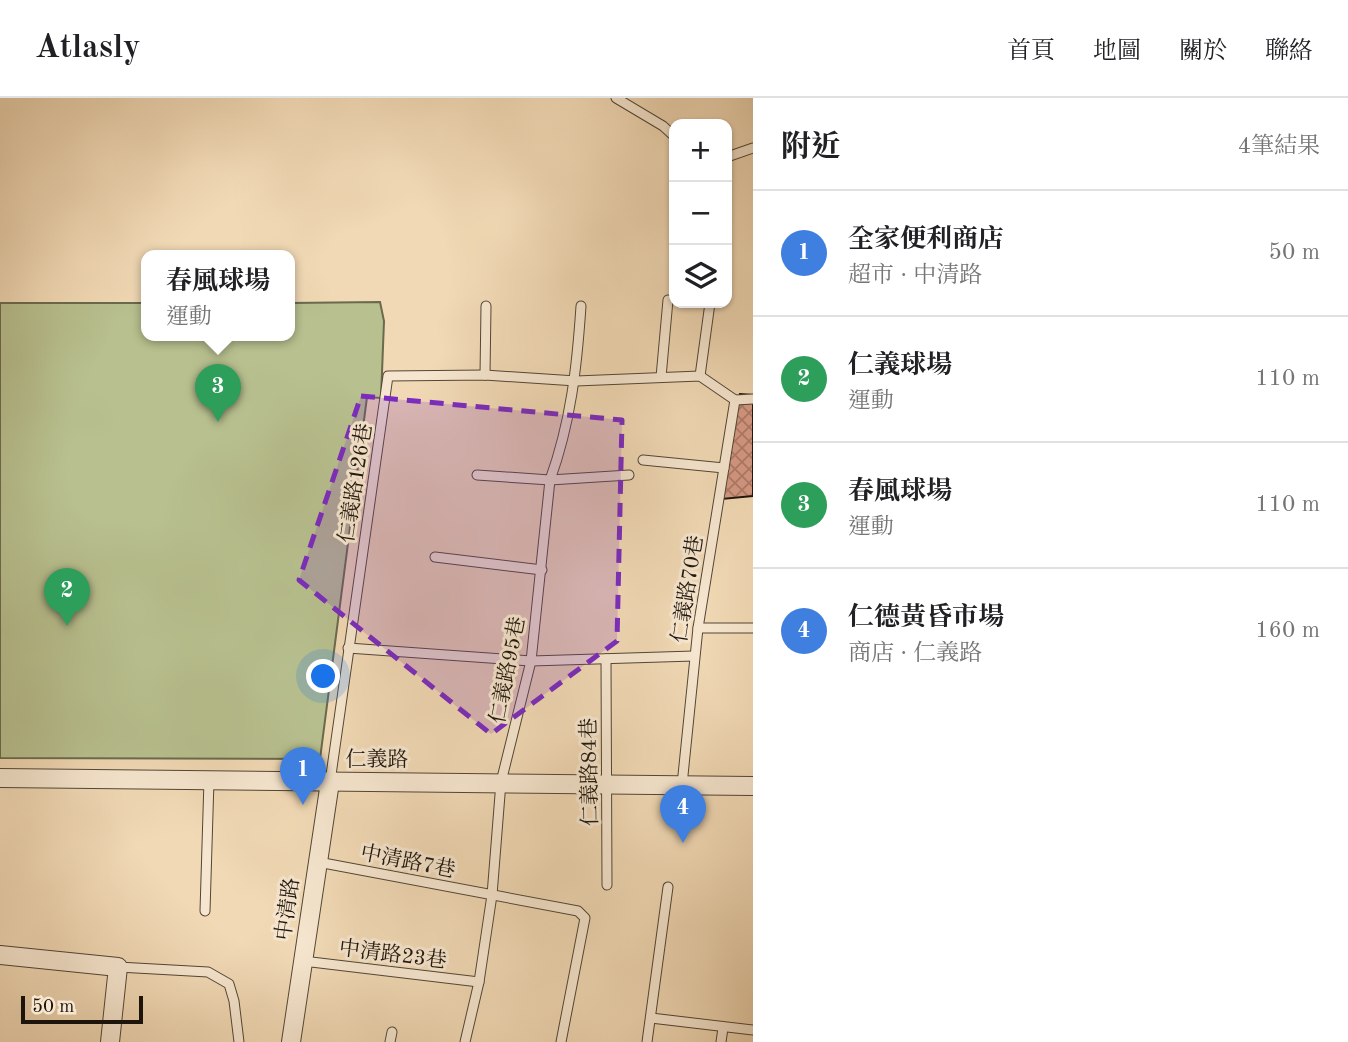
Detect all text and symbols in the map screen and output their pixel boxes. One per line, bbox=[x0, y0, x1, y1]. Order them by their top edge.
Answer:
text: Atlasly bbox=[35, 32, 140, 65]
text: 首頁 bbox=[1007, 40, 1055, 64]
text: 地圖 bbox=[1093, 40, 1141, 64]
text: 關於 bbox=[1179, 40, 1227, 64]
text: 聯絡 bbox=[1265, 40, 1313, 64]
map controls bbox=[669, 119, 732, 308]
button: + bbox=[669, 119, 732, 182]
text: 附近 bbox=[781, 133, 841, 163]
text: 4筆結果 bbox=[1238, 135, 1320, 158]
button: − bbox=[669, 182, 732, 245]
text: 全家便利商店 bbox=[848, 227, 1004, 253]
text: 1 bbox=[797, 241, 811, 264]
text: 50 m bbox=[1269, 241, 1320, 264]
button: layers bbox=[669, 245, 732, 308]
popup bbox=[141, 250, 295, 341]
text: 超市 · 中清路 bbox=[848, 264, 982, 287]
text: 春風球場 bbox=[166, 269, 270, 295]
text: 運動 bbox=[166, 306, 212, 329]
text: 仁義球場 bbox=[848, 353, 952, 379]
pin: 3 bbox=[195, 364, 241, 422]
text: 2 bbox=[797, 367, 811, 390]
text: 110 m bbox=[1255, 367, 1320, 390]
text: 運動 bbox=[848, 390, 894, 413]
street label: 仁義路126巷 bbox=[335, 422, 376, 544]
text: 春風球場 bbox=[848, 479, 952, 505]
text: 3 bbox=[797, 493, 811, 516]
text: 110 m bbox=[1255, 493, 1320, 516]
text: 運動 bbox=[848, 516, 894, 539]
street label: 仁義路70巷 bbox=[668, 534, 707, 644]
pin: 2 bbox=[44, 568, 90, 626]
text: 仁德黃昏市場 bbox=[848, 605, 1004, 631]
street label: 仁義路95巷 bbox=[486, 615, 529, 725]
text: 4 bbox=[797, 619, 811, 642]
text: 160 m bbox=[1255, 619, 1320, 642]
text: 商店 · 仁義路 bbox=[848, 642, 982, 665]
your location bbox=[306, 659, 340, 693]
street label: 仁義路84巷 bbox=[577, 718, 602, 826]
pin: 1 bbox=[280, 747, 326, 805]
street label: 仁義路 bbox=[346, 748, 409, 771]
pin: 4 bbox=[660, 785, 706, 843]
street label: 中清路7巷 bbox=[359, 841, 457, 882]
street label: 中清路 bbox=[272, 876, 303, 942]
street label: 中清路23巷 bbox=[338, 936, 448, 973]
scale bar bbox=[21, 993, 144, 1025]
text: 50 m bbox=[32, 998, 74, 1017]

